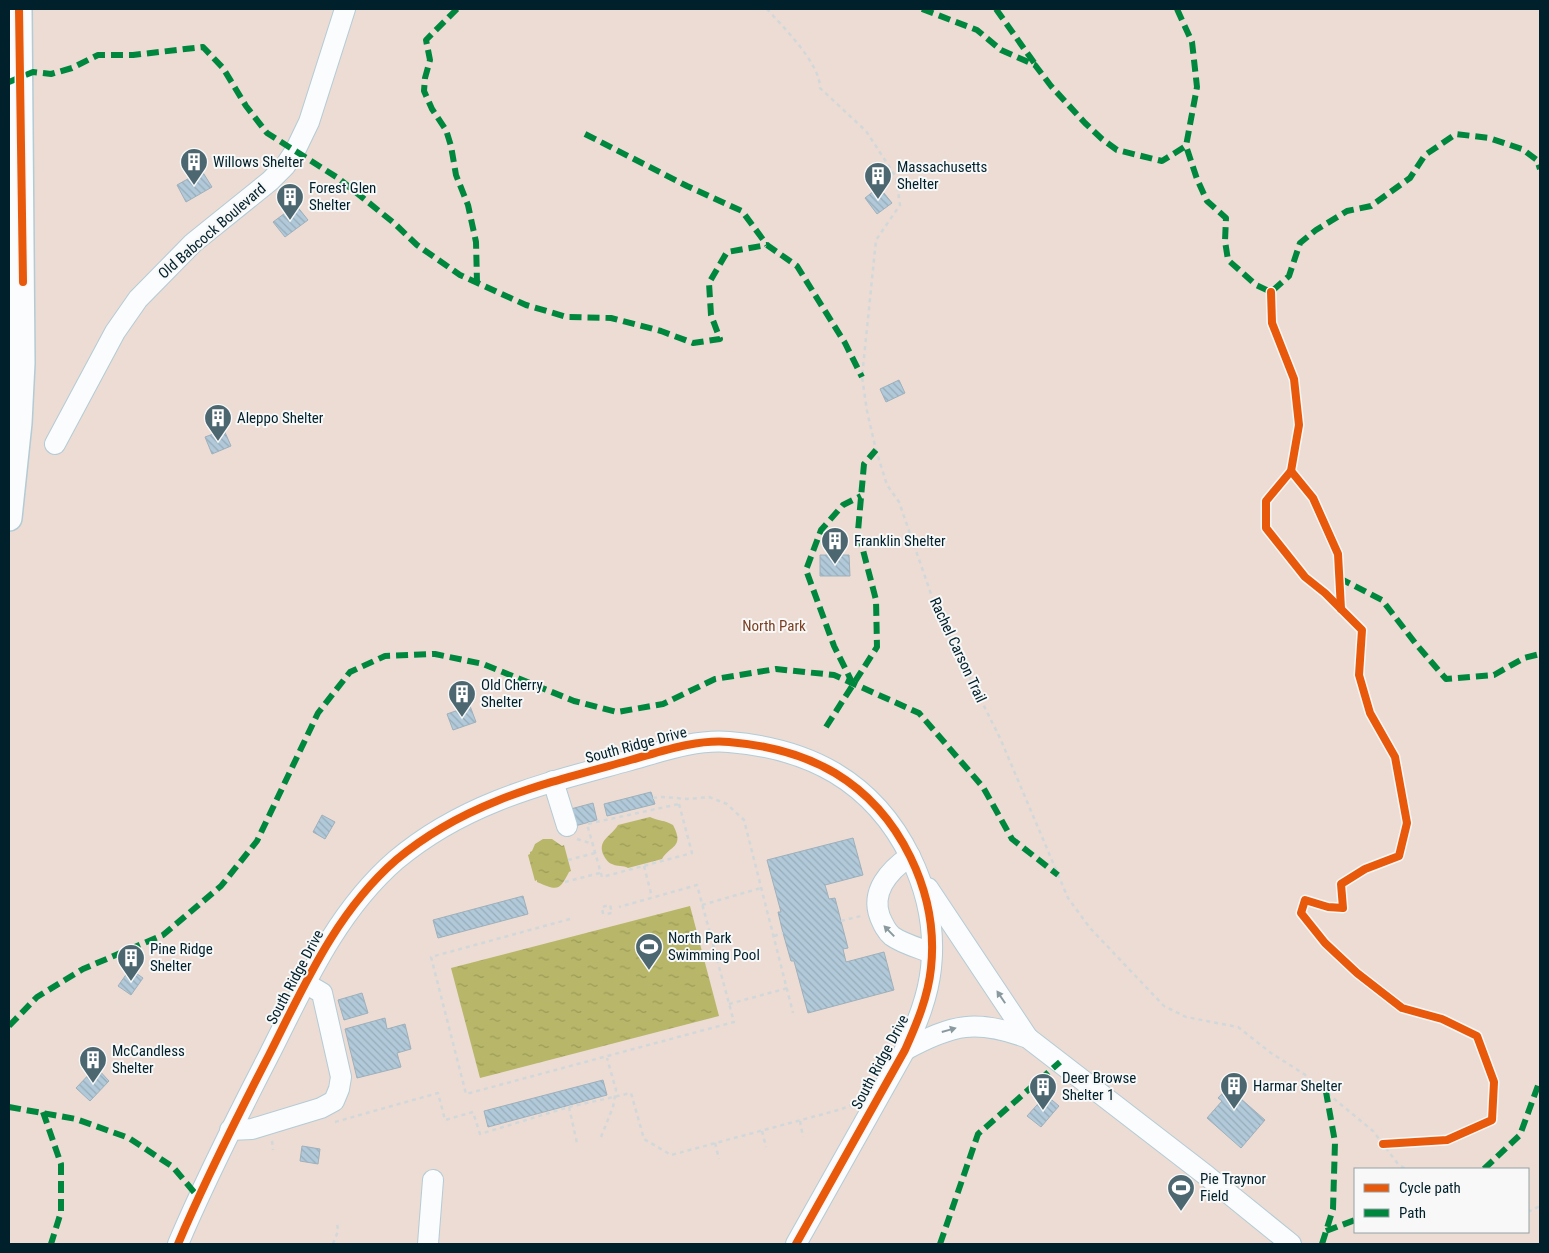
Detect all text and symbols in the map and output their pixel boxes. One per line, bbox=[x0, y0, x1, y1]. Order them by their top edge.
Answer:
building icon: Willows Shelter bbox=[179, 147, 209, 186]
place label: Willows Shelter bbox=[213, 153, 304, 171]
place label: Massachusetts Shelter bbox=[897, 158, 988, 193]
building icon: Massachusetts Shelter bbox=[863, 161, 893, 200]
street label: Old Babcock Boulevard bbox=[155, 179, 269, 283]
place label: Forest Glen Shelter bbox=[309, 179, 376, 214]
building icon: Forest Glen Shelter bbox=[275, 182, 305, 221]
building icon: Aleppo Shelter bbox=[203, 403, 233, 442]
place label: Aleppo Shelter bbox=[237, 409, 324, 427]
building icon: Franklin Shelter bbox=[820, 526, 850, 565]
place label: Franklin Shelter bbox=[854, 532, 946, 550]
street label: Rachel Carson Trail bbox=[926, 595, 990, 705]
park label: North Park bbox=[742, 617, 806, 635]
place label: Old Cherry Shelter bbox=[481, 676, 543, 711]
building icon: Old Cherry Shelter bbox=[447, 679, 477, 718]
street label: South Ridge Drive bbox=[583, 723, 689, 767]
one-way arrow bbox=[883, 926, 895, 938]
street label: South Ridge Drive bbox=[263, 927, 327, 1027]
place label: North Park Swimming Pool bbox=[668, 929, 760, 964]
sports icon: North Park Swimming Pool bbox=[634, 932, 664, 971]
place label: Pine Ridge Shelter bbox=[150, 940, 213, 975]
building icon: Pine Ridge Shelter bbox=[116, 943, 146, 982]
one-way arrow bbox=[996, 991, 1006, 1004]
street label: South Ridge Drive bbox=[848, 1012, 912, 1112]
one-way arrow bbox=[942, 1026, 957, 1034]
place label: McCandless Shelter bbox=[112, 1042, 185, 1077]
building icon: McCandless Shelter bbox=[78, 1045, 108, 1084]
place label: Deer Browse Shelter 1 bbox=[1062, 1069, 1136, 1104]
building icon: Harmar Shelter bbox=[1219, 1071, 1249, 1110]
building icon: Deer Browse Shelter 1 bbox=[1028, 1072, 1058, 1111]
place label: Harmar Shelter bbox=[1253, 1077, 1343, 1095]
legend bbox=[1354, 1168, 1529, 1233]
place label: Pie Traynor Field bbox=[1200, 1170, 1267, 1205]
sports icon: Pie Traynor Field bbox=[1166, 1173, 1196, 1212]
text: Cycle path bbox=[1399, 1179, 1461, 1197]
text: Path bbox=[1399, 1204, 1426, 1222]

